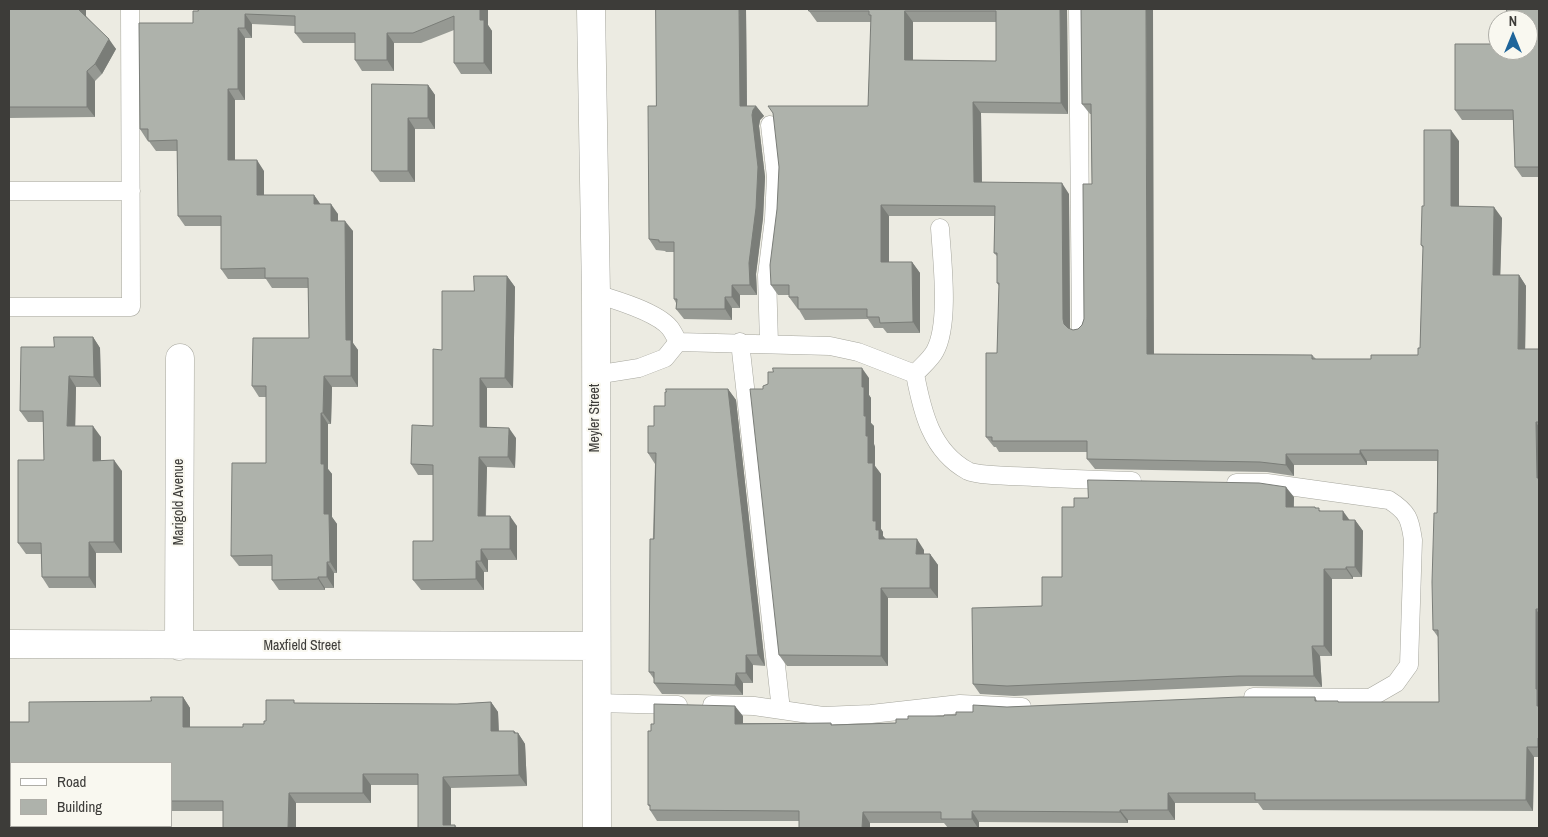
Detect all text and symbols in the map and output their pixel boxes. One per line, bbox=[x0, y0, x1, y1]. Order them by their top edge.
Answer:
north arrow bbox=[1488, 10, 1538, 60]
text: N bbox=[1509, 12, 1517, 30]
street label: Meyler Street bbox=[587, 384, 603, 452]
street label: Marigold Avenue bbox=[171, 459, 187, 545]
street label: Maxfield Street bbox=[263, 638, 341, 654]
legend bbox=[10, 762, 172, 827]
text: Road bbox=[57, 771, 86, 792]
text: Building bbox=[57, 796, 102, 817]

